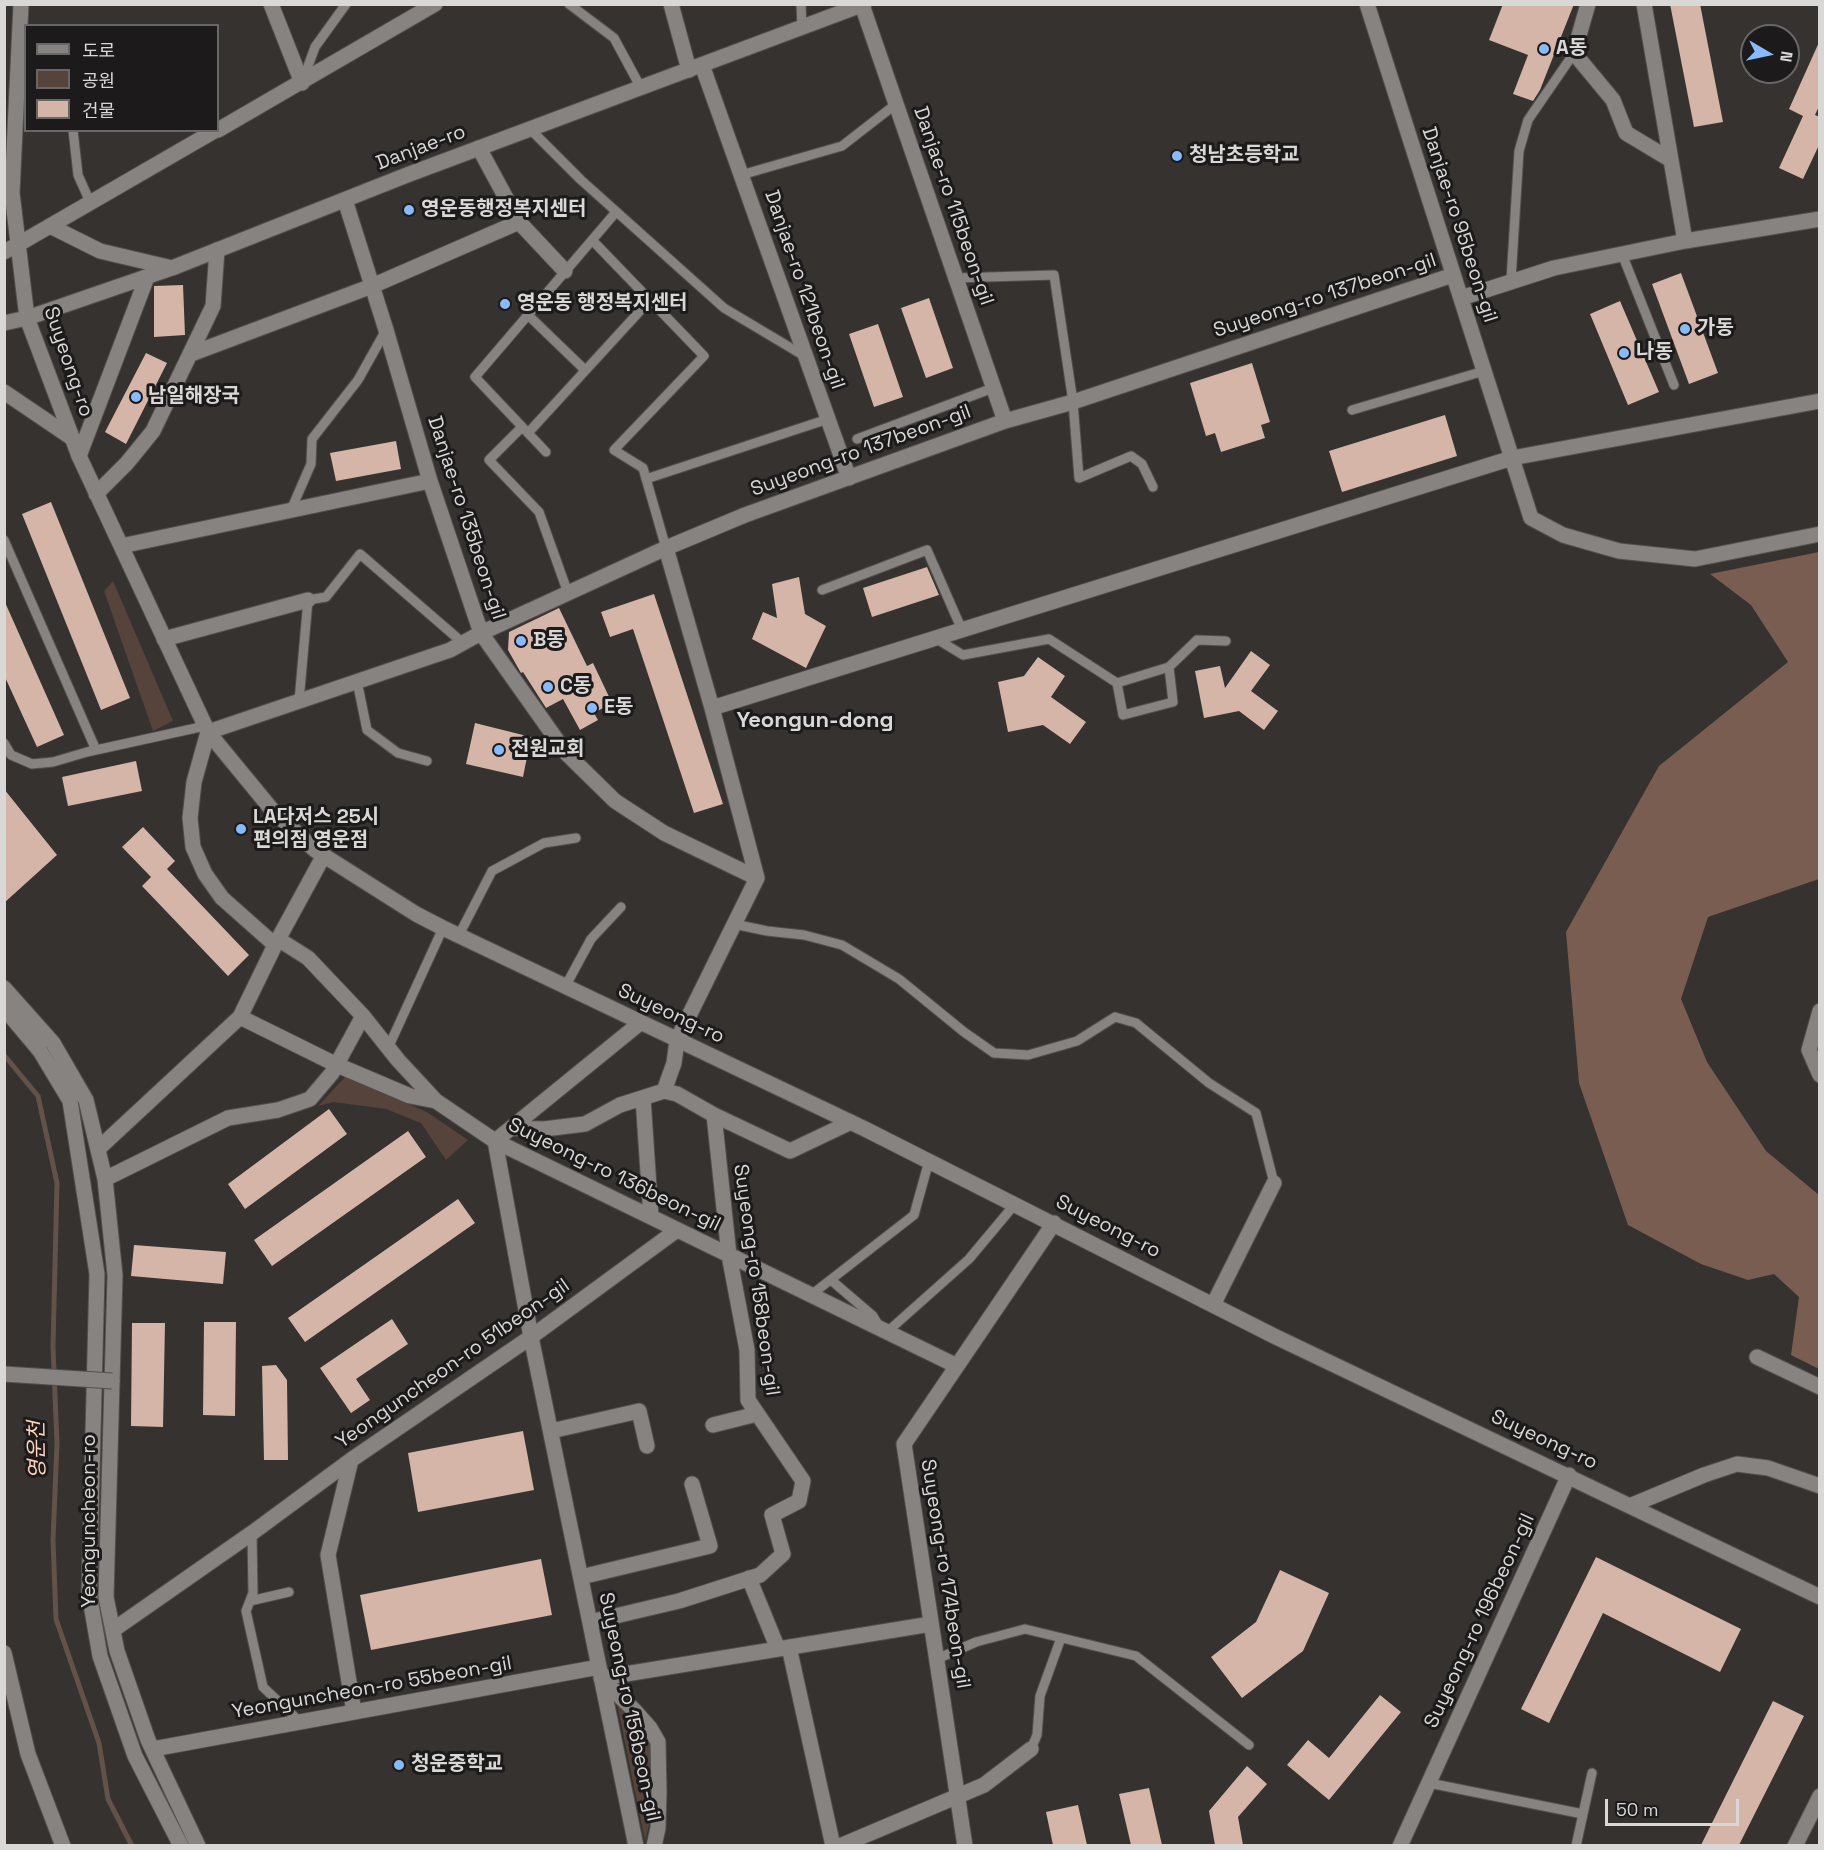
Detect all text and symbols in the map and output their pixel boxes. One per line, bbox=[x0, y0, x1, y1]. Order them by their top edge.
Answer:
legend bbox=[24, 24, 219, 132]
north arrow bbox=[1740, 24, 1800, 84]
place label: A동 bbox=[1556, 37, 1587, 61]
text: 도로 bbox=[82, 39, 115, 62]
marker: A동 bbox=[1537, 42, 1551, 56]
text: N bbox=[1775, 50, 1798, 64]
text: 공원 bbox=[82, 69, 115, 92]
text: 건물 bbox=[82, 99, 115, 122]
street label: Danjae-ro 115beon-gil bbox=[908, 103, 998, 309]
street label: Danjae-ro bbox=[373, 120, 469, 176]
street label: Danjae-ro 95beon-gil bbox=[1416, 124, 1502, 326]
place label: 청남초등학교 bbox=[1189, 144, 1299, 168]
marker: 청남초등학교 bbox=[1170, 149, 1184, 163]
street label: Danjae-ro 121beon-gil bbox=[759, 187, 849, 393]
place label: 영운동행정복지센터 bbox=[421, 198, 587, 222]
marker: 영운동행정복지센터 bbox=[402, 203, 416, 217]
street label: Suyeong-ro 137beon-gil bbox=[1211, 249, 1439, 343]
place label: 영운동 행정복지센터 bbox=[517, 292, 688, 316]
marker: 영운동 행정복지센터 bbox=[498, 297, 512, 311]
street label: Suyeong-ro bbox=[38, 304, 98, 420]
place label: 가동 bbox=[1697, 317, 1734, 341]
marker: 가동 bbox=[1678, 322, 1692, 336]
place label: 나동 bbox=[1636, 341, 1673, 365]
marker: 나동 bbox=[1617, 346, 1631, 360]
place label: 남일해장국 bbox=[148, 385, 240, 409]
marker: 남일해장국 bbox=[129, 390, 143, 404]
street label: Suyeong-ro 137beon-gil bbox=[748, 400, 974, 502]
street label: Danjae-ro 135beon-gil bbox=[422, 413, 510, 623]
place label: B동 bbox=[533, 629, 565, 653]
marker: B동 bbox=[514, 634, 528, 648]
place label: C동 bbox=[560, 675, 591, 699]
marker: C동 bbox=[541, 680, 555, 694]
place label: E동 bbox=[604, 696, 633, 720]
marker: E동 bbox=[585, 701, 599, 715]
district label: Yeongun-dong bbox=[736, 708, 894, 734]
place label: 전원교회 bbox=[511, 738, 585, 762]
marker: 전원교회 bbox=[492, 743, 506, 757]
place label: LA다저스 25시 편의점 영운점 bbox=[253, 806, 379, 853]
marker: LA다저스 25시 편의점 영운점 bbox=[234, 822, 248, 836]
street label: Suyeong-ro bbox=[614, 979, 728, 1049]
street label: Suyeong-ro 136beon-gil bbox=[504, 1113, 724, 1237]
street label: Suyeong-ro 158beon-gil bbox=[728, 1163, 784, 1397]
street label: Suyeong-ro bbox=[1051, 1190, 1165, 1264]
street label: Yeonguncheon-ro 51beon-gil bbox=[331, 1274, 575, 1454]
street label: Suyeong-ro bbox=[1487, 1405, 1601, 1475]
water label: 영운천 bbox=[25, 1421, 51, 1479]
street label: Yeonguncheon-ro bbox=[78, 1434, 102, 1608]
street label: Suyeong-ro 174beon-gil bbox=[915, 1458, 975, 1690]
street label: Suyeong-ro 196beon-gil bbox=[1420, 1510, 1540, 1732]
street label: Suyeong-ro 156beon-gil bbox=[593, 1590, 665, 1824]
street label: Yeonguncheon-ro 55beon-gil bbox=[230, 1652, 514, 1724]
place label: 청운중학교 bbox=[411, 1753, 503, 1777]
marker: 청운중학교 bbox=[392, 1758, 406, 1772]
scale bar bbox=[1608, 1787, 1742, 1825]
text: 50 m bbox=[1616, 1798, 1658, 1821]

